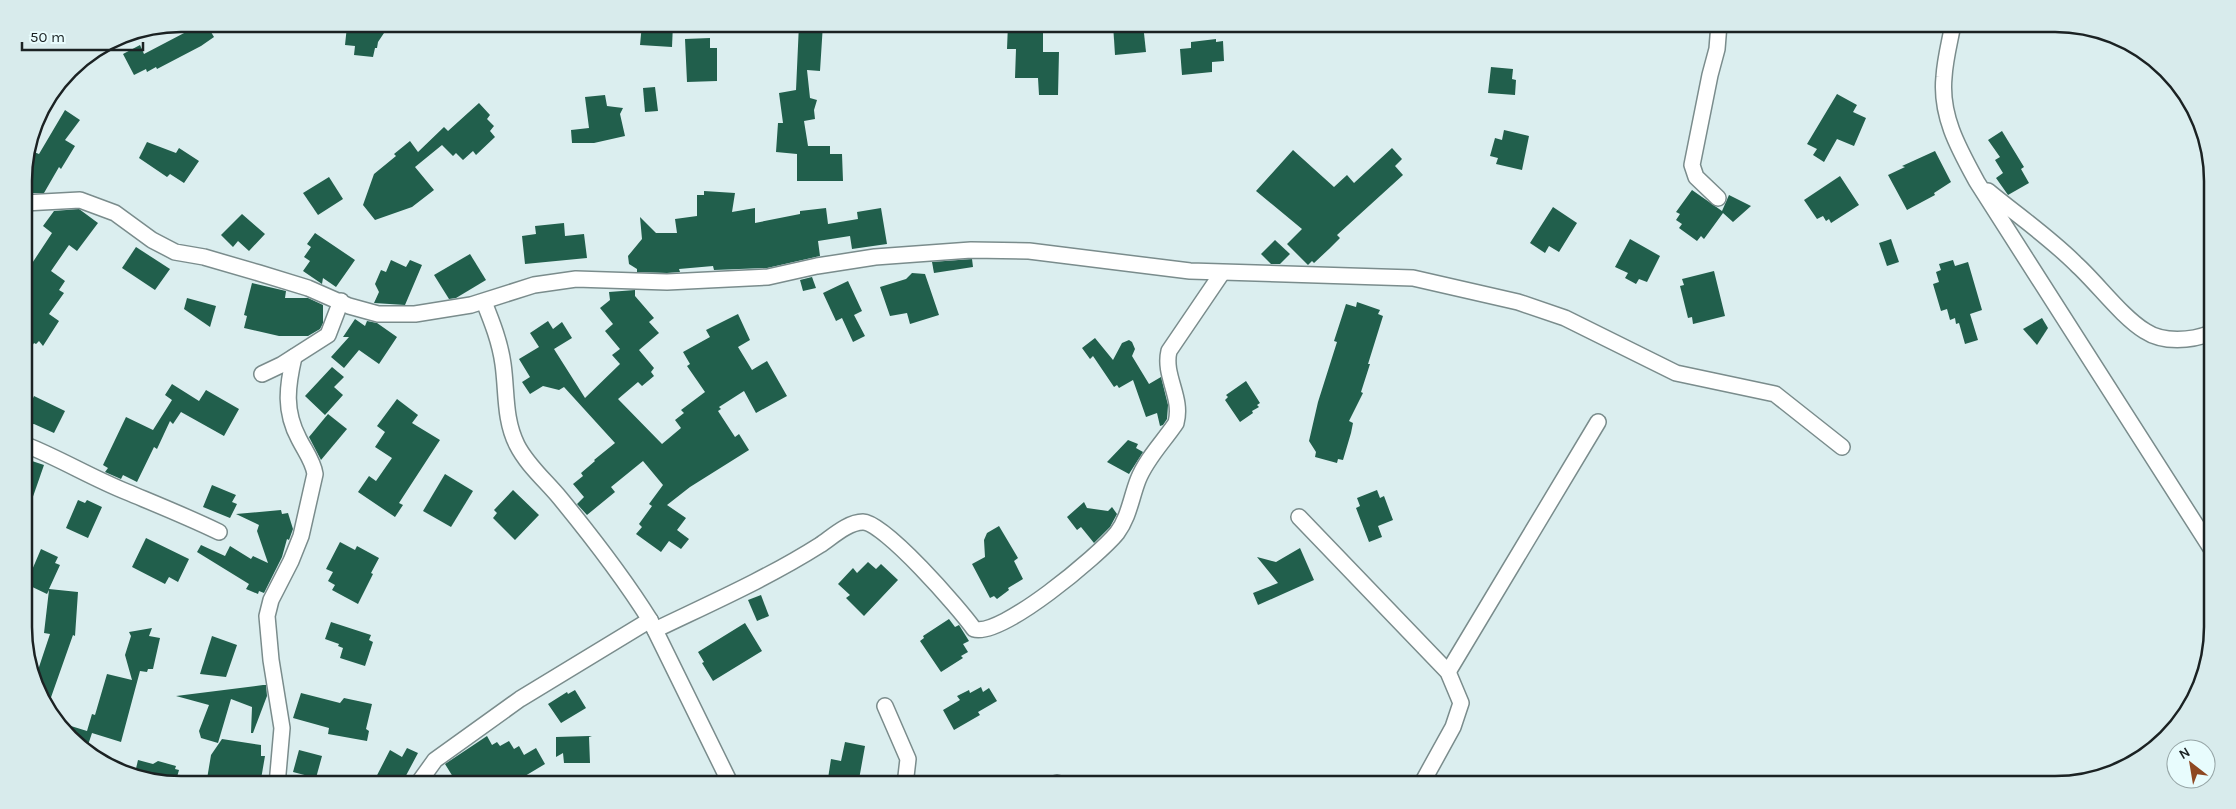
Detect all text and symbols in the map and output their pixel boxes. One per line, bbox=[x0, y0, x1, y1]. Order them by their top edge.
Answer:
scale bar bbox=[22, 20, 144, 52]
text: 50 m bbox=[30, 28, 65, 46]
north arrow bbox=[2166, 739, 2216, 789]
text: N bbox=[2176, 743, 2193, 763]

